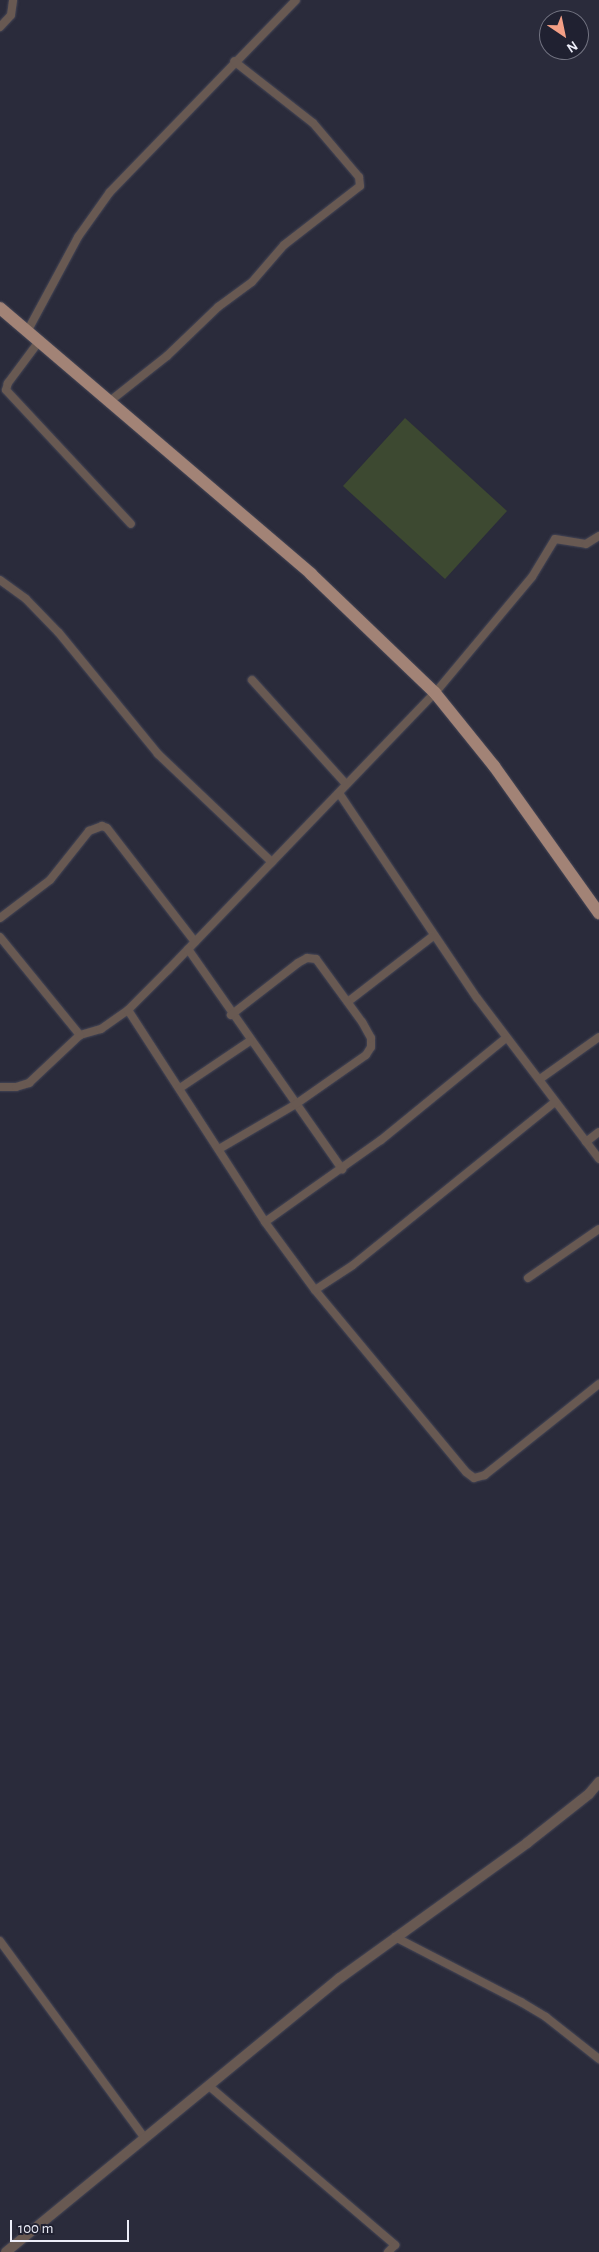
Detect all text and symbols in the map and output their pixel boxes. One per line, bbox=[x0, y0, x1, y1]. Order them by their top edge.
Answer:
north arrow bbox=[539, 10, 589, 60]
text: N bbox=[564, 38, 580, 55]
scale bar bbox=[12, 2210, 131, 2242]
text: 100 m bbox=[18, 2221, 53, 2236]

